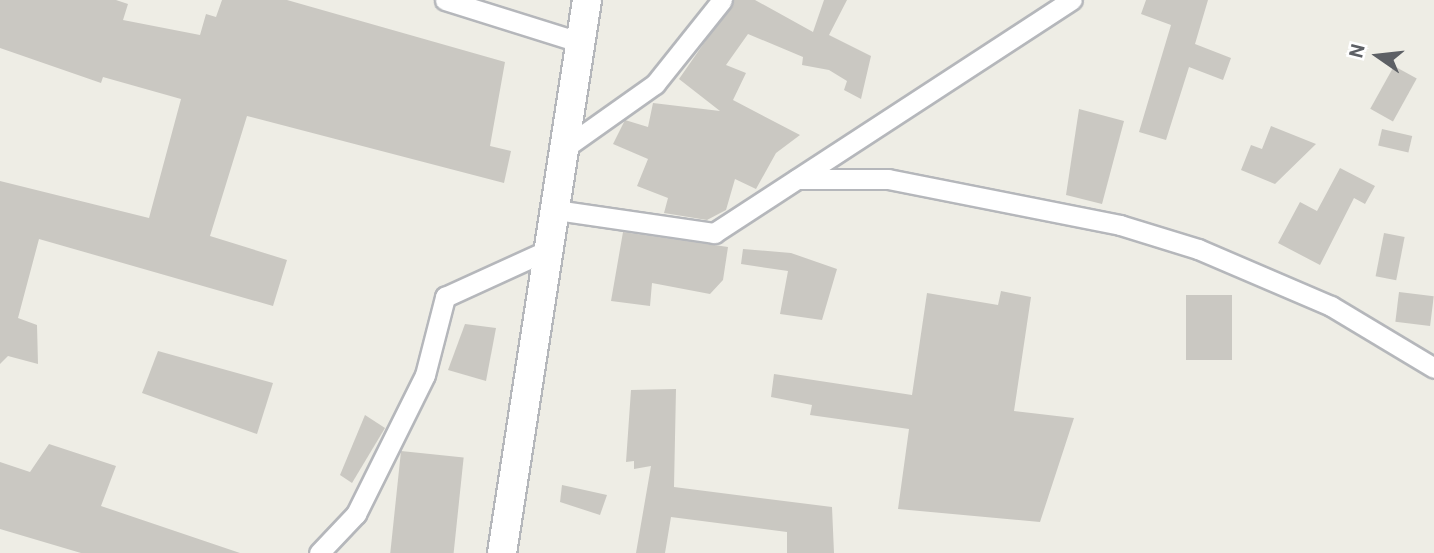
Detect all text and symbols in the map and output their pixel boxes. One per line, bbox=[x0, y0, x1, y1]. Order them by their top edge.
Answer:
north arrow bbox=[1343, 21, 1413, 91]
text: N bbox=[1344, 42, 1370, 60]

